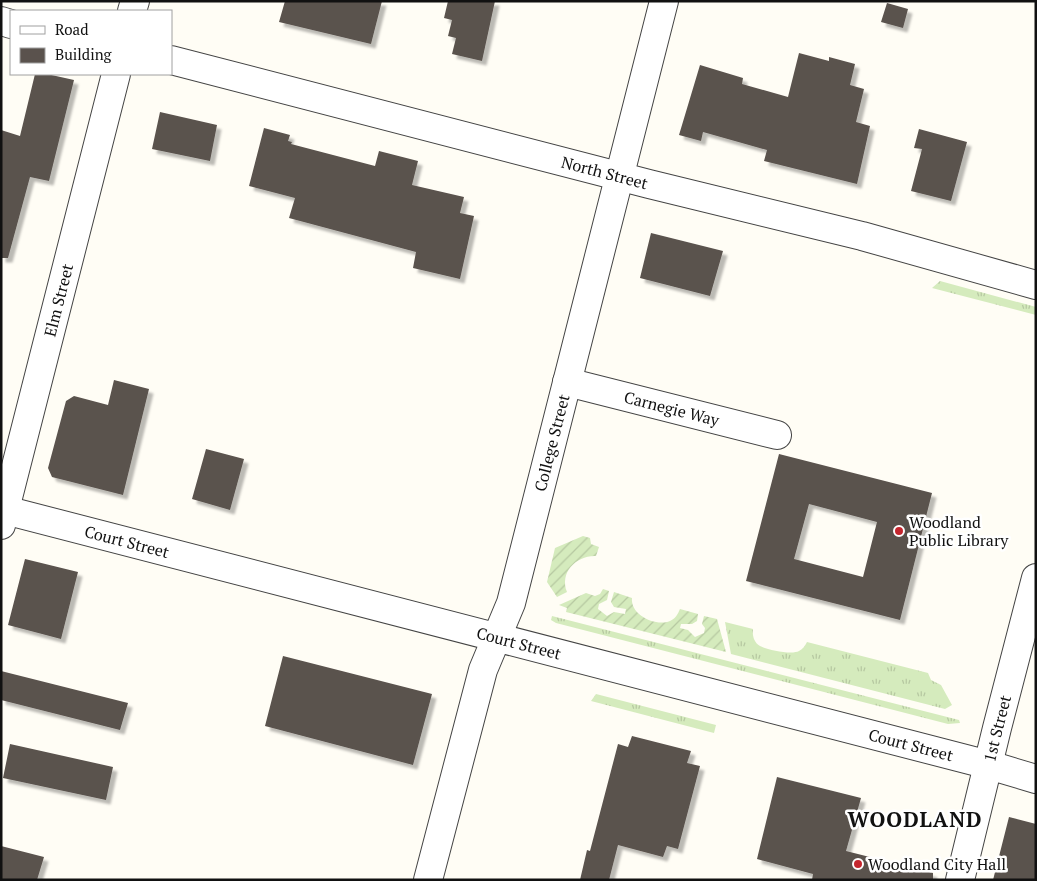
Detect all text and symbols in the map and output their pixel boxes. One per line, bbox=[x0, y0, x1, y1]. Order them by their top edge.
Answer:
legend bbox=[10, 10, 172, 75]
text: Road bbox=[55, 19, 88, 39]
text: Building bbox=[55, 44, 113, 64]
street label: North Street bbox=[559, 151, 650, 194]
street label: Elm Street bbox=[38, 261, 78, 339]
street label: Carnegie Way bbox=[622, 386, 723, 431]
street label: College Street bbox=[529, 392, 575, 494]
place label: Woodland Public Library bbox=[909, 511, 1009, 551]
street label: Court Street bbox=[82, 520, 172, 563]
marker: Woodland Public Library bbox=[893, 525, 905, 537]
street label: Court Street bbox=[474, 622, 564, 665]
street label: 1st Street bbox=[978, 693, 1016, 764]
street label: Court Street bbox=[866, 723, 956, 766]
district label: WOODLAND bbox=[847, 805, 983, 833]
place label: Woodland City Hall bbox=[868, 853, 1006, 875]
marker: Woodland City Hall bbox=[852, 858, 864, 870]

